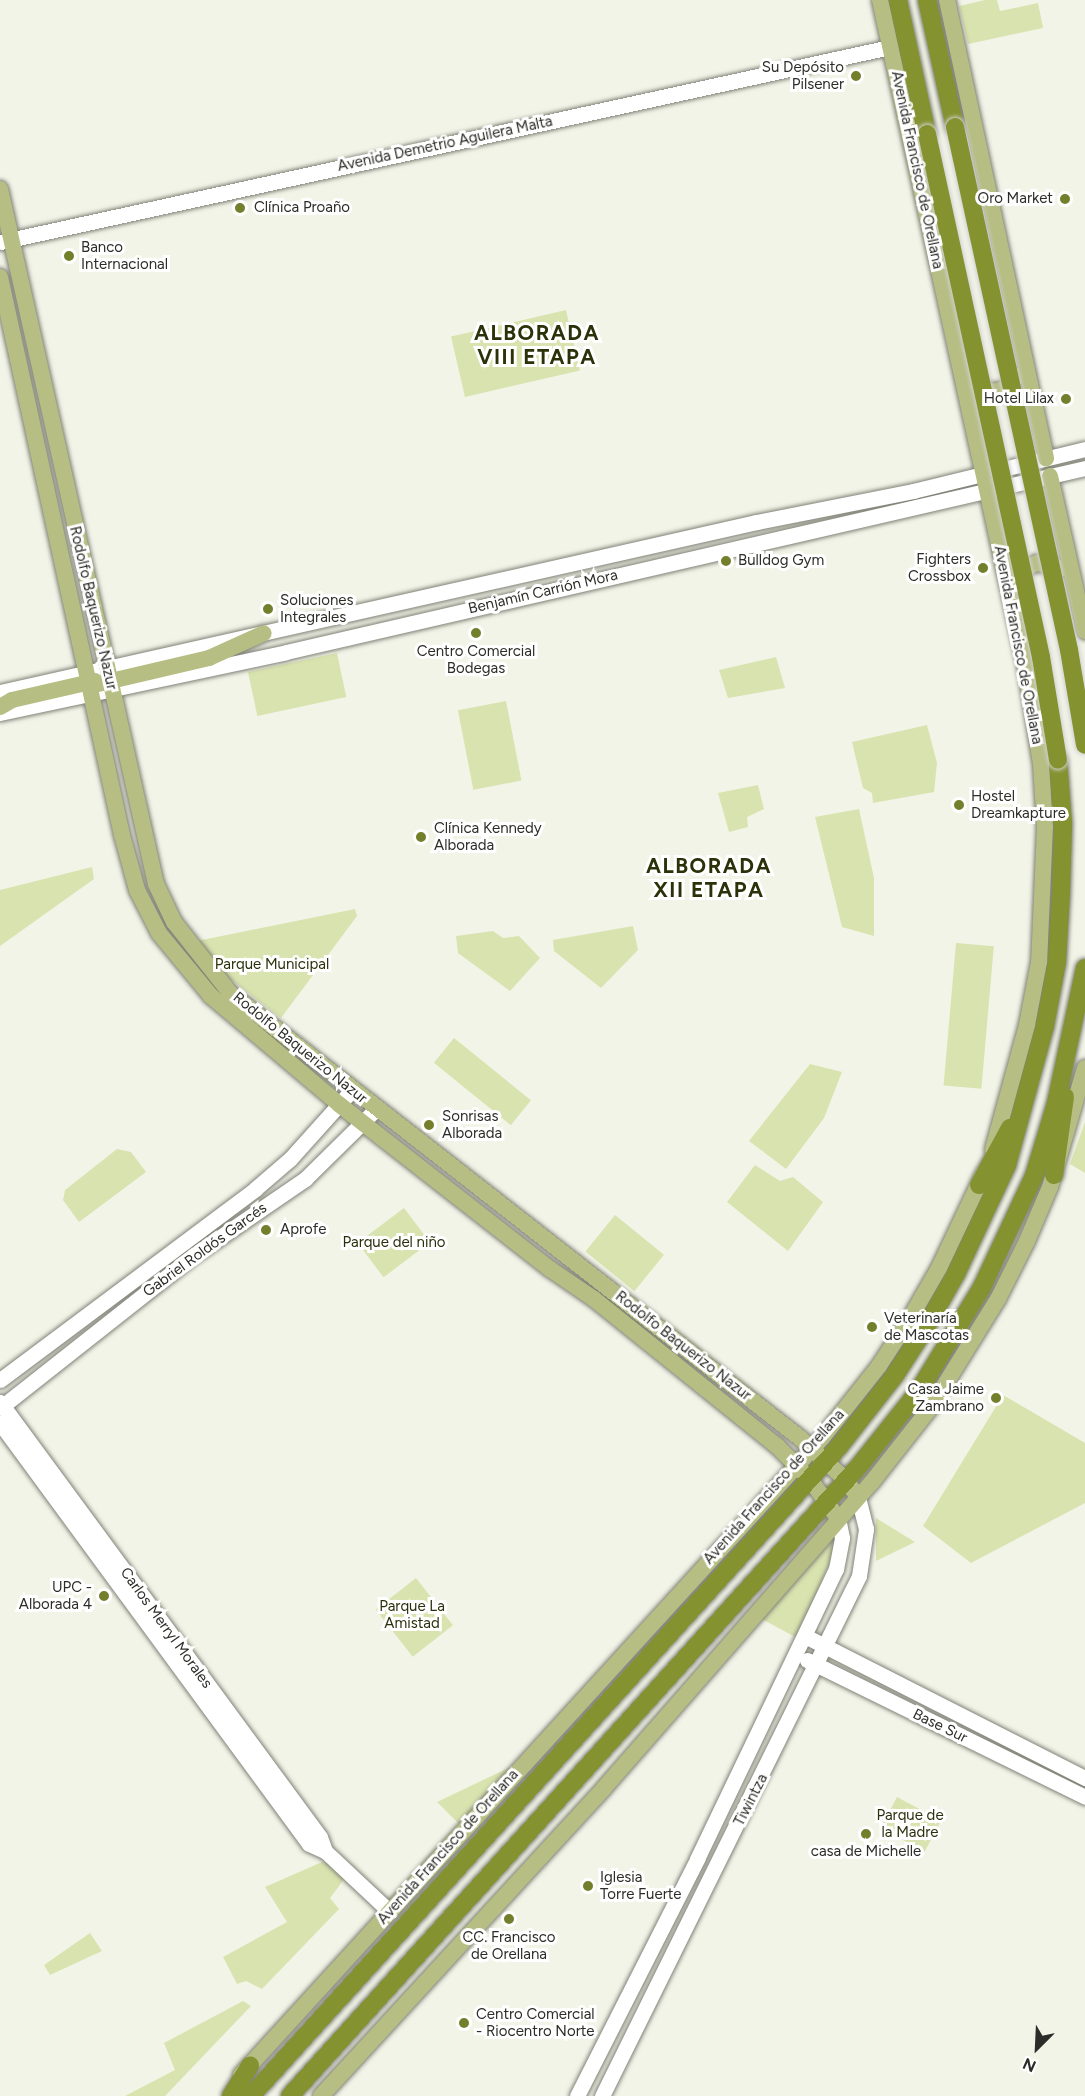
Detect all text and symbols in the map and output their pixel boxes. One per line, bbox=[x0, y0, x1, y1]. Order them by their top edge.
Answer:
place label: Su Depósito Pilsener bbox=[762, 58, 844, 93]
marker: Su Depósito Pilsener bbox=[849, 69, 863, 83]
street label: Avenida Francisco de Orellana bbox=[887, 69, 947, 271]
street label: Avenida Demetrio Aguilera Malta bbox=[336, 112, 554, 176]
place label: Oro Market bbox=[978, 190, 1053, 208]
marker: Oro Market bbox=[1058, 192, 1072, 206]
marker: Clínica Proaño bbox=[231, 199, 249, 217]
place label: Clínica Proaño bbox=[254, 199, 350, 217]
place label: Banco Internacional bbox=[81, 238, 168, 273]
marker: Banco Internacional bbox=[62, 249, 76, 263]
district label: ALBORADA VIII ETAPA bbox=[474, 320, 600, 370]
place label: Hotel Lilax bbox=[984, 390, 1054, 408]
marker: Hotel Lilax bbox=[1059, 392, 1073, 406]
street label: Rodolfo Baquerizo Nazur bbox=[65, 525, 121, 691]
street label: Avenida Francisco de Orellana bbox=[990, 544, 1046, 746]
place label: Fighters Crossbox bbox=[908, 550, 971, 585]
place label: Bulldog Gym bbox=[738, 552, 824, 570]
marker: Bulldog Gym bbox=[719, 554, 733, 568]
marker: Fighters Crossbox bbox=[976, 561, 990, 575]
street label: Benjamín Carrión Mora bbox=[467, 566, 619, 618]
place label: Soluciones Integrales bbox=[280, 591, 353, 626]
marker: Soluciones Integrales bbox=[261, 602, 275, 616]
marker: Centro Comercial Bodegas bbox=[469, 626, 483, 640]
place label: Centro Comercial Bodegas bbox=[417, 642, 535, 677]
place label: Hostel Dreamkapture bbox=[971, 787, 1066, 822]
marker: Hostel Dreamkapture bbox=[952, 798, 966, 812]
place label: Clínica Kennedy Alborada bbox=[434, 819, 542, 854]
marker: Clínica Kennedy Alborada bbox=[412, 828, 430, 846]
district label: ALBORADA XII ETAPA bbox=[646, 853, 772, 903]
park label: Parque Municipal bbox=[215, 956, 329, 974]
street label: Rodolfo Baquerizo Nazur bbox=[229, 988, 371, 1108]
place label: Sonrisas Alborada bbox=[442, 1107, 502, 1142]
marker: Sonrisas Alborada bbox=[420, 1116, 438, 1134]
street label: Gabriel Roldós Garcés bbox=[140, 1199, 270, 1301]
marker: Aprofe bbox=[257, 1221, 275, 1239]
place label: Aprofe bbox=[280, 1221, 326, 1239]
park label: Parque del niño bbox=[342, 1234, 446, 1252]
street label: Rodolfo Baquerizo Nazur bbox=[612, 1287, 754, 1405]
place label: Veterinaría de Mascotas bbox=[884, 1309, 969, 1344]
marker: Veterinaría de Mascotas bbox=[865, 1320, 879, 1334]
place label: Casa Jaime Zambrano bbox=[907, 1380, 984, 1415]
marker: Casa Jaime Zambrano bbox=[989, 1391, 1003, 1405]
street label: Avenida Francisco de Orellana bbox=[700, 1406, 848, 1568]
street label: Carlos Merryl Morales bbox=[116, 1564, 216, 1692]
place label: UPC - Alborada 4 bbox=[19, 1578, 92, 1613]
marker: UPC - Alborada 4 bbox=[97, 1589, 111, 1603]
park label: Parque La Amistad bbox=[379, 1597, 445, 1632]
street label: Base Sur bbox=[910, 1705, 970, 1747]
street label: Avenida Francisco de Orellana bbox=[374, 1766, 522, 1928]
street label: Tiwintza bbox=[730, 1771, 772, 1829]
park label: Parque de la Madre bbox=[876, 1806, 944, 1841]
marker: casa de Michelle bbox=[859, 1827, 873, 1841]
place label: casa de Michelle bbox=[811, 1843, 921, 1861]
place label: Iglesia Torre Fuerte bbox=[600, 1868, 682, 1903]
marker: Iglesia Torre Fuerte bbox=[581, 1879, 595, 1893]
marker: CC. Francisco de Orellana bbox=[502, 1912, 516, 1926]
place label: CC. Francisco de Orellana bbox=[463, 1928, 555, 1963]
place label: Centro Comercial - Riocentro Norte bbox=[476, 2005, 595, 2040]
marker: Centro Comercial - Riocentro Norte bbox=[457, 2016, 471, 2030]
north arrow bbox=[1007, 2018, 1067, 2078]
text: N bbox=[1020, 2054, 1039, 2076]

